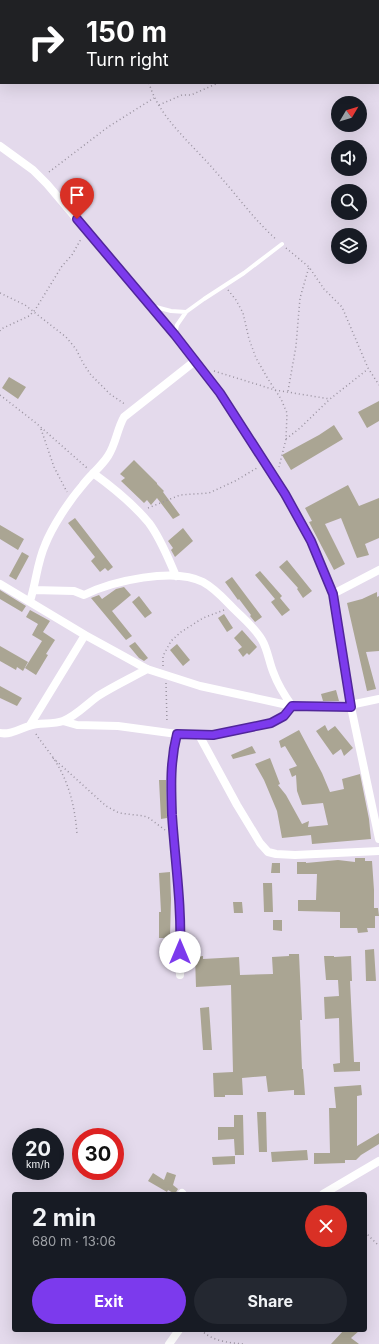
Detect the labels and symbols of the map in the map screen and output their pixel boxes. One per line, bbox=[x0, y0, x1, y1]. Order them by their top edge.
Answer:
north arrow bbox=[331, 96, 367, 132]
pin bbox=[60, 178, 94, 219]
position arrow bbox=[159, 931, 201, 973]
speed limit sign: 30 bbox=[72, 1128, 124, 1180]

